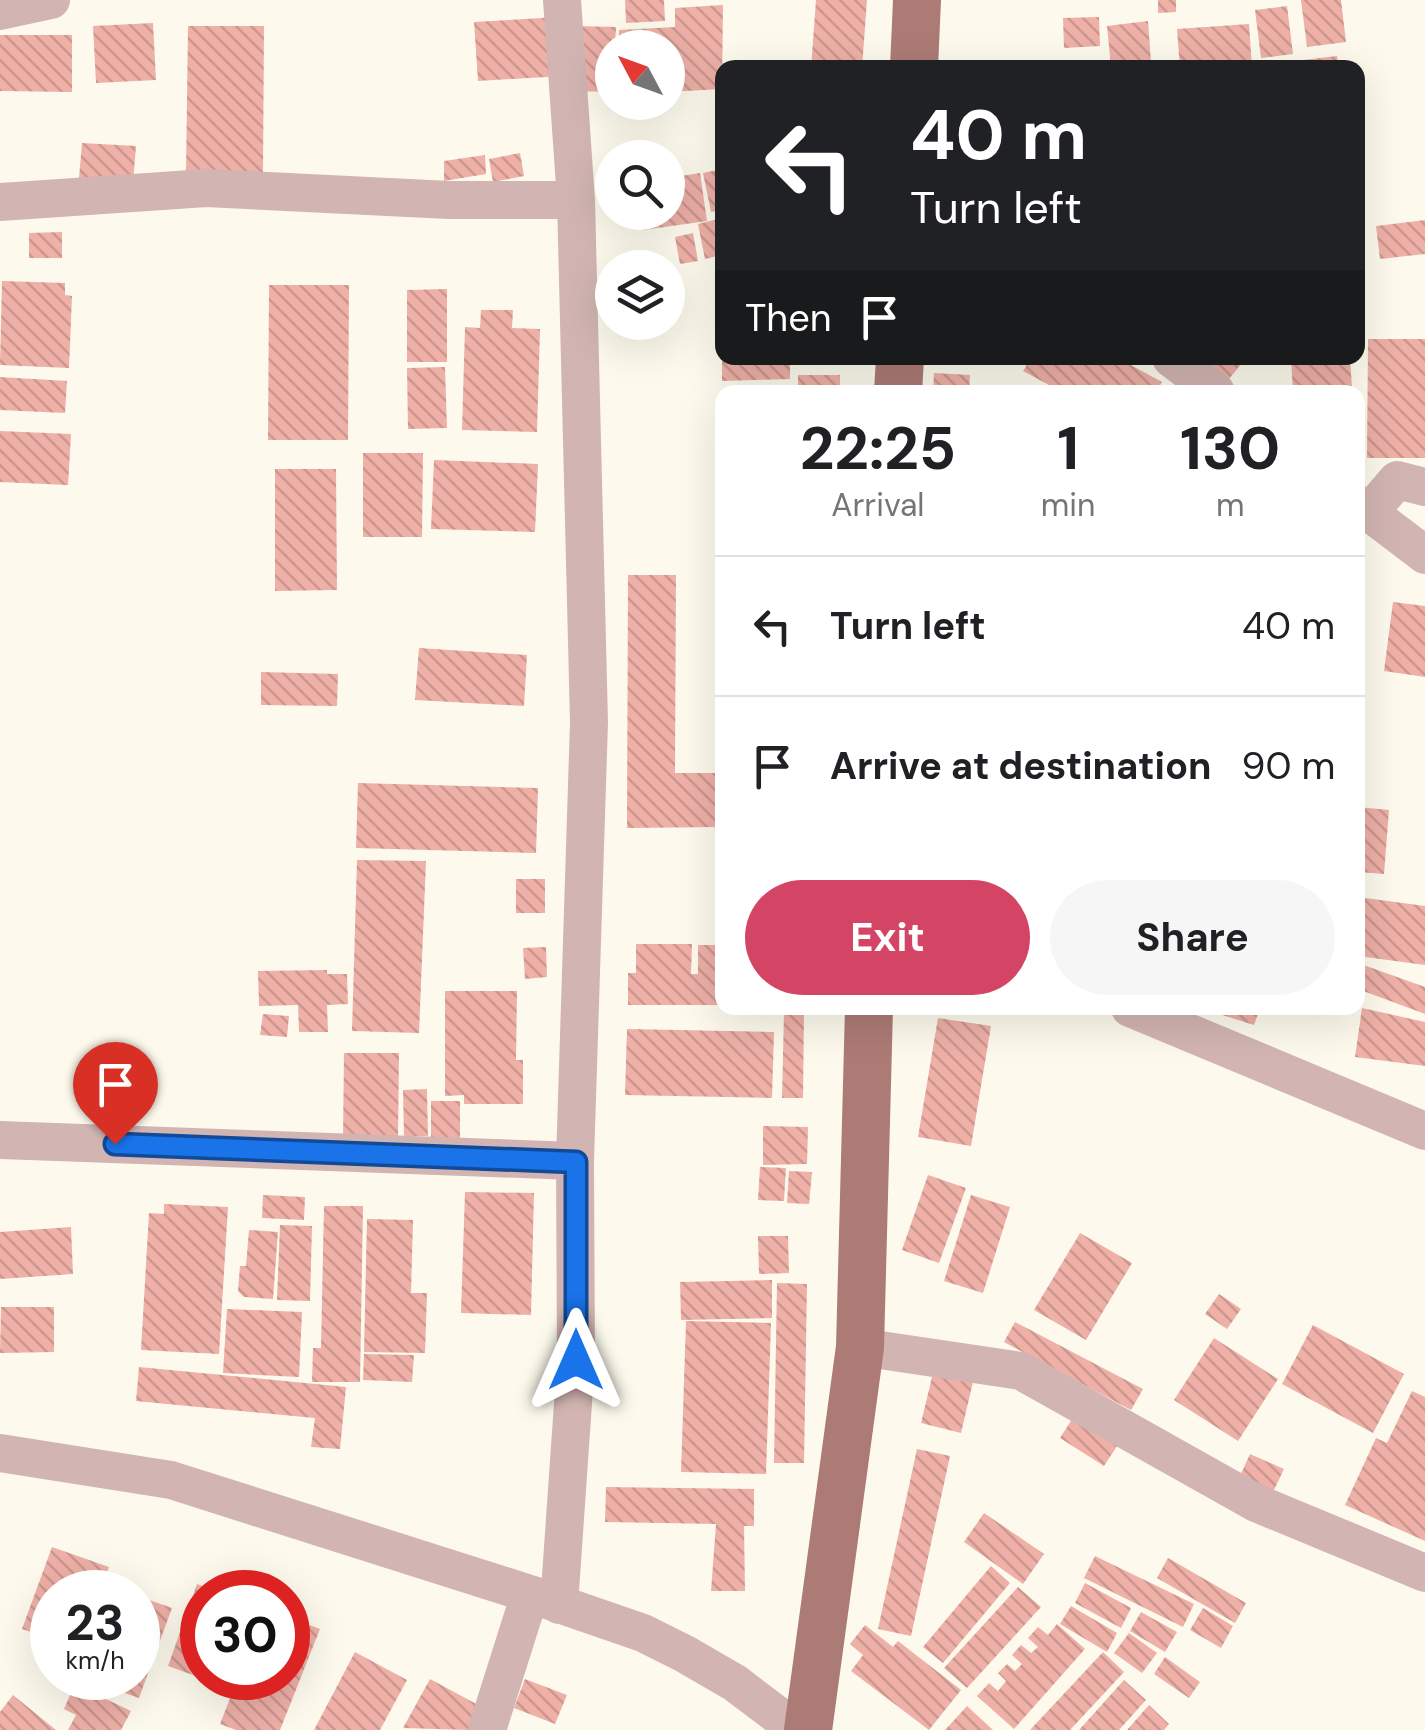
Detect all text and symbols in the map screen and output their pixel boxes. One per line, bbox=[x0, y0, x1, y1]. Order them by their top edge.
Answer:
north arrow bbox=[595, 30, 685, 120]
map controls bbox=[595, 30, 685, 340]
text: 40 m bbox=[910, 90, 1087, 181]
icon: left bbox=[745, 100, 875, 230]
button: search bbox=[595, 140, 685, 230]
text: Turn left bbox=[910, 178, 1082, 237]
button: layers bbox=[595, 250, 685, 340]
icon: arrive bbox=[852, 290, 907, 345]
text: Then bbox=[745, 293, 832, 343]
text: 22:25 bbox=[800, 409, 956, 488]
text: 1 bbox=[1057, 409, 1079, 488]
text: 130 bbox=[1180, 409, 1280, 488]
text: Arrival bbox=[831, 484, 925, 526]
text: min bbox=[1041, 484, 1095, 526]
text: m bbox=[1216, 484, 1244, 526]
icon: left bbox=[745, 599, 800, 654]
text: Turn left bbox=[830, 601, 986, 651]
text: 40 m bbox=[1242, 601, 1335, 651]
icon: arrive bbox=[745, 739, 800, 794]
text: Arrive at destination bbox=[830, 741, 1212, 791]
text: 90 m bbox=[1242, 741, 1335, 791]
button: Exit bbox=[745, 880, 1030, 995]
button: Share bbox=[1050, 880, 1335, 995]
pin bbox=[73, 1042, 158, 1145]
icon: arrive bbox=[88, 1057, 143, 1112]
position arrow bbox=[524, 1308, 628, 1412]
speed limit sign: 30 bbox=[180, 1570, 310, 1700]
text: 23 bbox=[66, 1590, 125, 1656]
text: km/h bbox=[65, 1644, 125, 1677]

